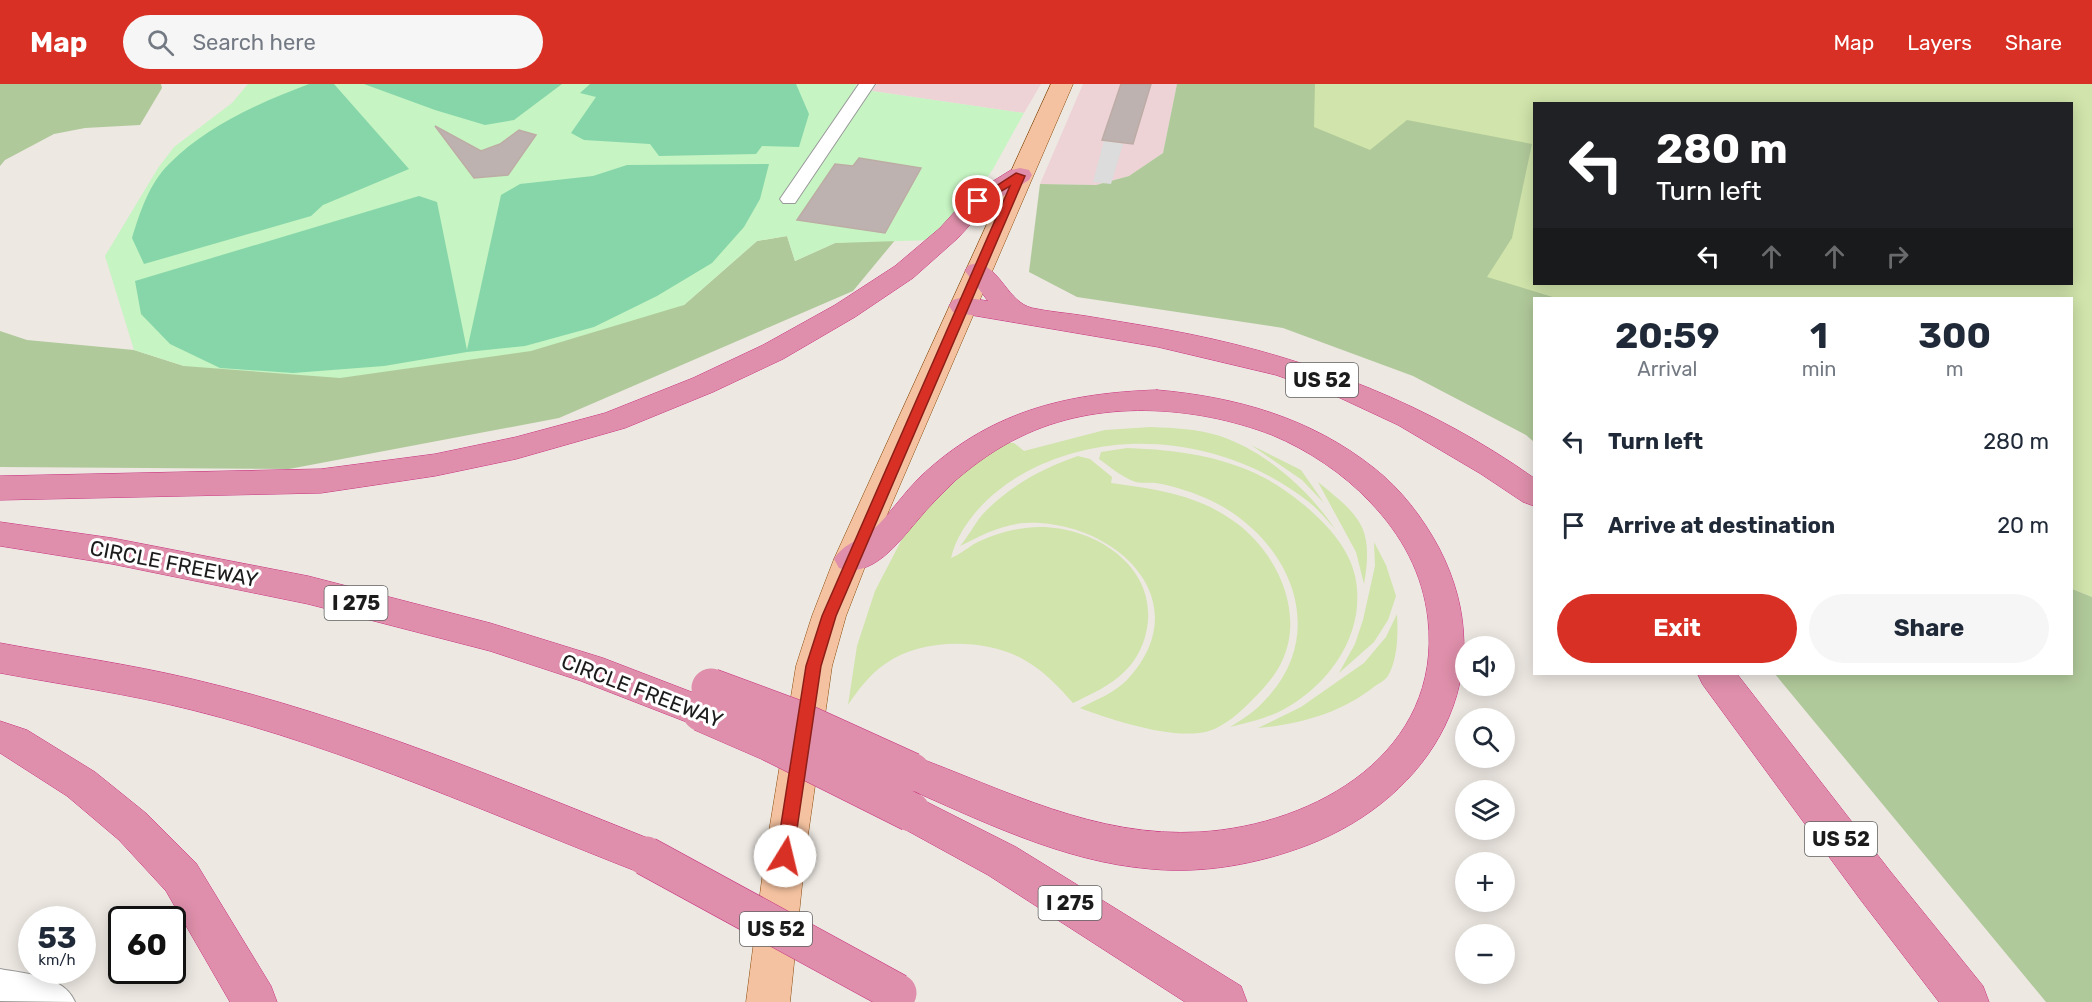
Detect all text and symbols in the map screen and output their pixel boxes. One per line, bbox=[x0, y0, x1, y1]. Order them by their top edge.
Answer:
search box bbox=[123, 15, 543, 69]
text: Map bbox=[30, 26, 87, 59]
icon: search bbox=[144, 26, 177, 59]
text: Search here bbox=[192, 29, 316, 56]
text: Map bbox=[1833, 30, 1874, 55]
text: Layers bbox=[1907, 30, 1972, 55]
text: Share bbox=[2005, 30, 2062, 55]
text: 280 m bbox=[1656, 124, 1788, 174]
icon: left bbox=[1557, 126, 1635, 204]
pin bbox=[952, 175, 1003, 226]
text: Turn left bbox=[1656, 175, 1761, 207]
icon: arrive bbox=[961, 184, 994, 217]
icon: left bbox=[1692, 240, 1725, 273]
icon: ahead bbox=[1755, 240, 1788, 273]
icon: ahead bbox=[1818, 240, 1851, 273]
icon: right bbox=[1881, 240, 1914, 273]
text: 20:59 bbox=[1615, 314, 1720, 357]
text: 1 bbox=[1810, 314, 1828, 357]
text: 300 bbox=[1918, 314, 1991, 357]
text: Arrival bbox=[1637, 357, 1697, 381]
text: min bbox=[1802, 357, 1836, 381]
text: m bbox=[1946, 357, 1964, 381]
road number: US 52 bbox=[1286, 363, 1358, 397]
icon: left bbox=[1557, 425, 1590, 458]
text: Turn left bbox=[1608, 428, 1703, 455]
text: 280 m bbox=[1983, 428, 2049, 455]
icon: arrive bbox=[1557, 509, 1590, 542]
text: Arrive at destination bbox=[1608, 512, 1835, 539]
text: 20 m bbox=[1997, 512, 2049, 539]
street label: CIRCLE FREEWAY bbox=[88, 535, 260, 592]
road number: I 275 bbox=[324, 586, 388, 620]
button: Exit bbox=[1557, 594, 1797, 663]
button: Share bbox=[1809, 594, 2049, 663]
map controls bbox=[1455, 636, 1515, 984]
button: sound bbox=[1455, 636, 1515, 696]
street label: CIRCLE FREEWAY bbox=[558, 648, 726, 733]
button: search bbox=[1455, 708, 1515, 768]
button: layers bbox=[1455, 780, 1515, 840]
road number: US 52 bbox=[1805, 822, 1877, 856]
position arrow bbox=[753, 824, 817, 888]
button: + bbox=[1455, 852, 1515, 912]
road number: I 275 bbox=[1038, 886, 1102, 920]
speed limit sign: 60 bbox=[108, 906, 186, 984]
road number: US 52 bbox=[740, 912, 812, 946]
text: 53 bbox=[37, 920, 77, 956]
button: − bbox=[1455, 924, 1515, 984]
text: km/h bbox=[38, 951, 76, 969]

